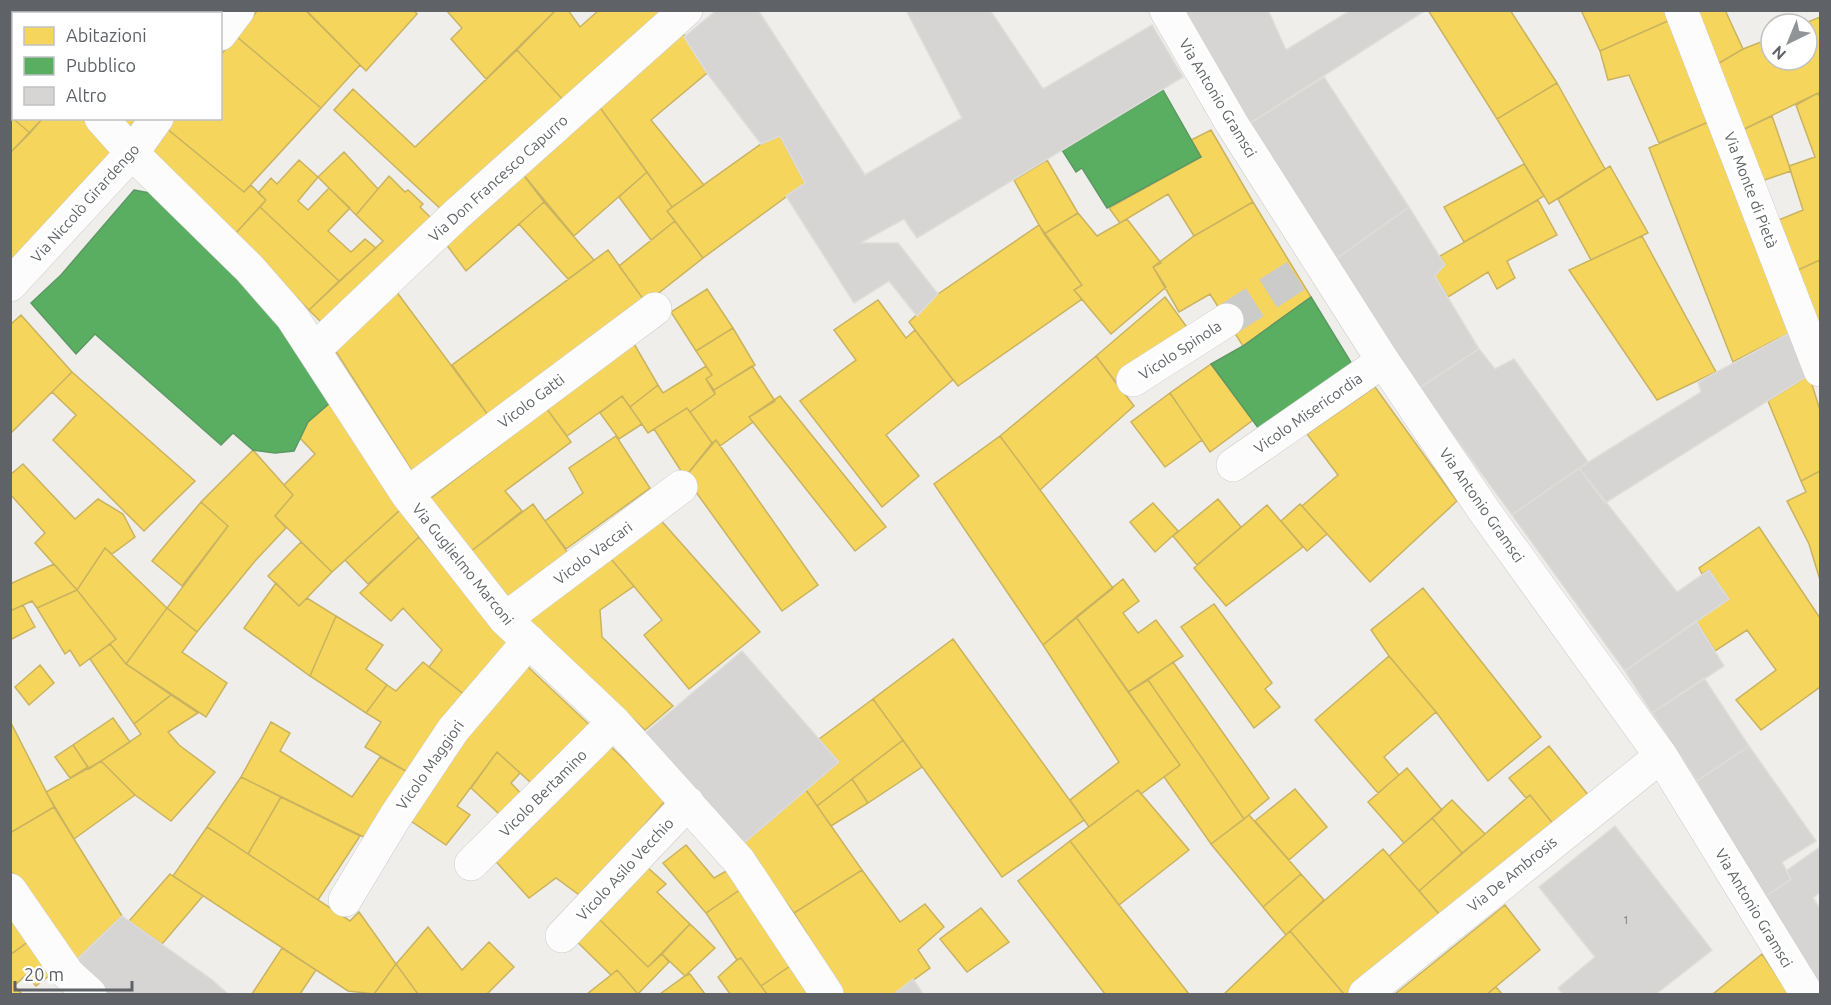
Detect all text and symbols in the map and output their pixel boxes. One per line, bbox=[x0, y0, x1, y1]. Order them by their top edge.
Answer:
legend bbox=[12, 12, 222, 120]
north arrow bbox=[1759, 12, 1819, 72]
text: Abitazioni bbox=[66, 25, 147, 45]
street label: Via Antonio Gramsci bbox=[1176, 36, 1260, 160]
text: N bbox=[1768, 42, 1789, 64]
text: Pubblico bbox=[66, 55, 136, 75]
text: Altro bbox=[66, 85, 107, 105]
street label: Via Don Francesco Capurro bbox=[425, 111, 571, 245]
street label: Via Monte di Pietà bbox=[1721, 130, 1781, 250]
street label: Via Niccolò Girardengo bbox=[27, 140, 143, 266]
street label: Vicolo Spinola bbox=[1136, 317, 1224, 383]
street label: Vicolo Misericordia bbox=[1251, 369, 1365, 457]
street label: Vicolo Gatti bbox=[495, 371, 567, 431]
street label: Via Antonio Gramsci bbox=[1436, 445, 1528, 565]
street label: Via Guglielmo Marconi bbox=[409, 500, 517, 628]
street label: Vicolo Vaccari bbox=[551, 518, 635, 588]
street label: Vicolo Maggiori bbox=[393, 717, 467, 813]
street label: Vicolo Bertamino bbox=[496, 746, 590, 840]
street label: Vicolo Asilo Vecchio bbox=[573, 814, 677, 924]
street label: Via De Ambrosis bbox=[1464, 833, 1560, 915]
street label: Via Antonio Gramsci bbox=[1712, 846, 1796, 970]
house number: 1 bbox=[1623, 913, 1629, 926]
scale bar bbox=[15, 954, 132, 992]
text: 20 m bbox=[24, 964, 64, 984]

